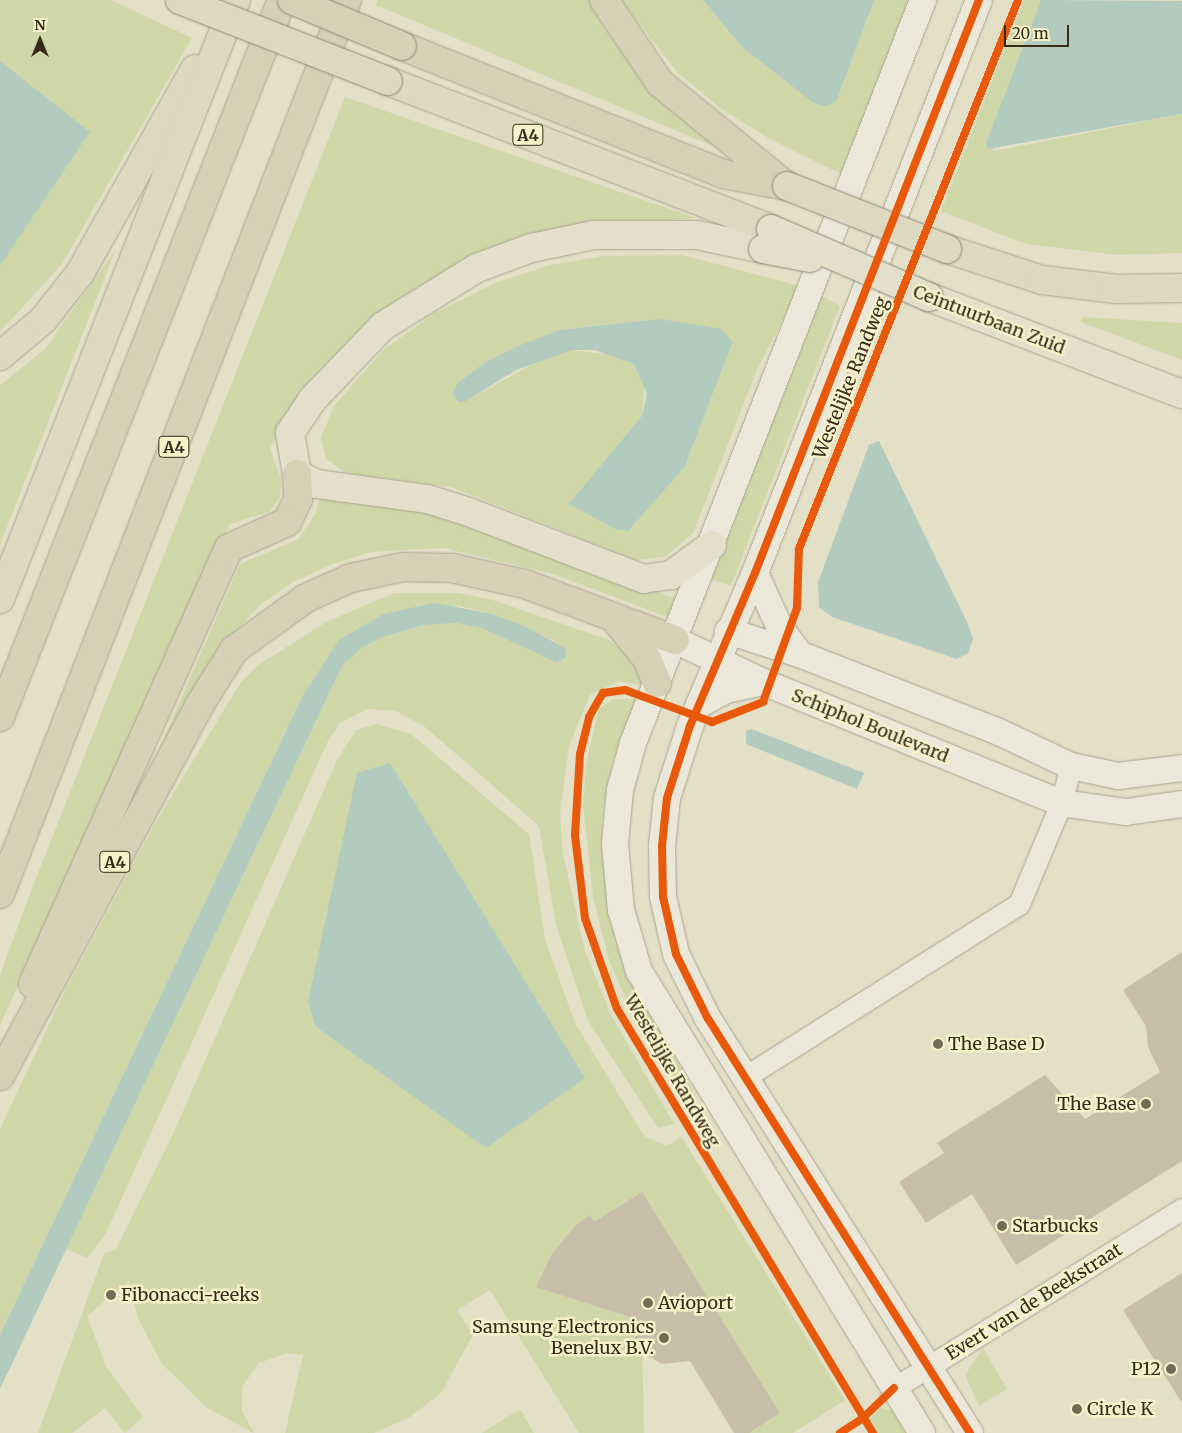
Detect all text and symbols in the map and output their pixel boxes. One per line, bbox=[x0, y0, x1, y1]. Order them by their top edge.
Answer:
north arrow bbox=[15, 15, 65, 65]
scale bar bbox=[1007, 15, 1072, 47]
text: N bbox=[34, 16, 46, 34]
text: 20 m bbox=[1012, 24, 1049, 43]
road number: A4 bbox=[512, 122, 544, 148]
street label: Ceintuurbaan Zuid bbox=[910, 281, 1068, 359]
street label: Westelijke Randweg bbox=[809, 294, 893, 462]
road number: A4 bbox=[158, 434, 190, 461]
street label: Schiphol Boulevard bbox=[788, 685, 952, 767]
road number: A4 bbox=[99, 849, 131, 876]
street label: Westelijke Randweg bbox=[619, 991, 725, 1151]
place label: The Base D bbox=[948, 1033, 1044, 1055]
marker: The Base D bbox=[932, 1038, 944, 1050]
place label: The Base bbox=[1057, 1093, 1136, 1115]
marker: The Base bbox=[1140, 1098, 1152, 1110]
place label: Starbucks bbox=[1012, 1215, 1098, 1237]
marker: Starbucks bbox=[996, 1220, 1008, 1232]
street label: Evert van de Beekstraat bbox=[942, 1239, 1126, 1365]
place label: Fibonacci-reeks bbox=[121, 1284, 259, 1306]
marker: Fibonacci-reeks bbox=[105, 1289, 117, 1301]
place label: Avioport bbox=[658, 1292, 733, 1314]
marker: Avioport bbox=[642, 1297, 654, 1309]
place label: Samsung Electronics Benelux B.V. bbox=[472, 1317, 654, 1360]
marker: Samsung Electronics Benelux B.V. bbox=[658, 1332, 670, 1344]
place label: P12 bbox=[1131, 1358, 1161, 1380]
marker: P12 bbox=[1165, 1363, 1177, 1375]
place label: Circle K bbox=[1087, 1398, 1153, 1420]
marker: Circle K bbox=[1071, 1403, 1083, 1415]

